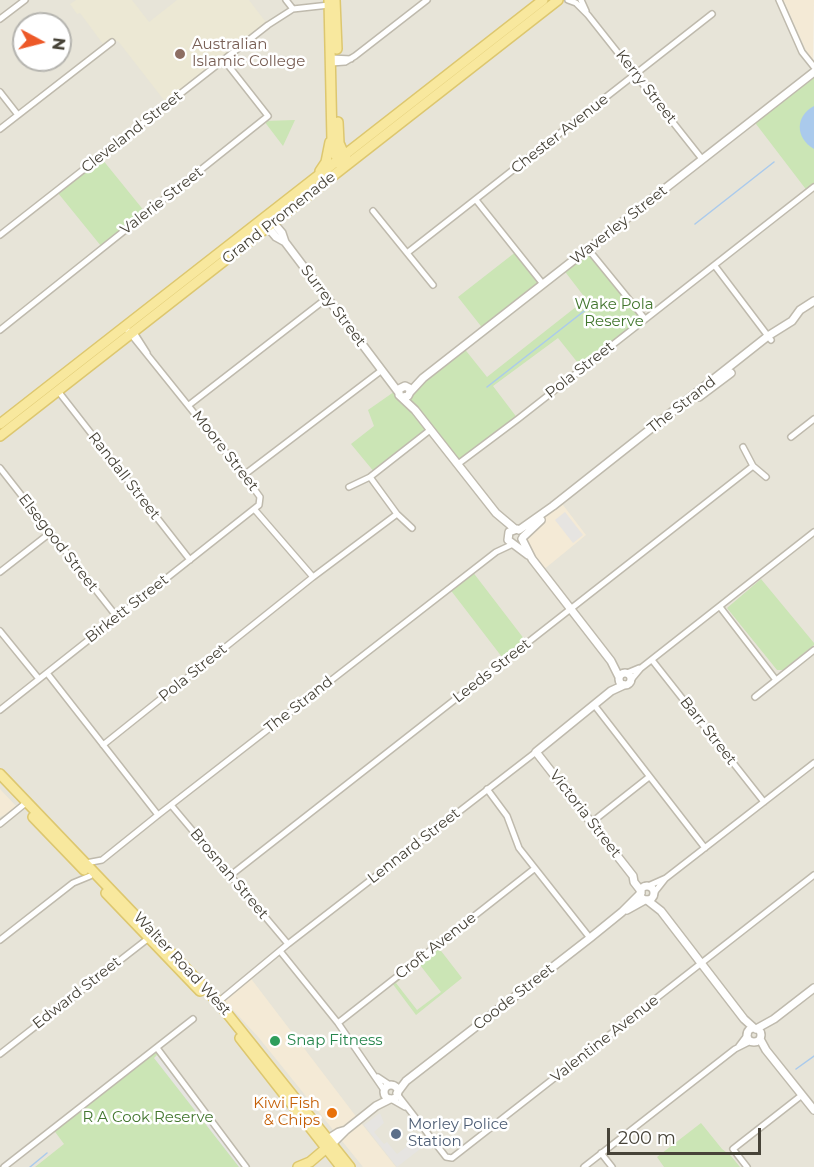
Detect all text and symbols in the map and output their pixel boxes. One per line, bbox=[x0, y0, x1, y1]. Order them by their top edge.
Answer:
north arrow bbox=[12, 12, 72, 72]
text: N bbox=[48, 36, 69, 52]
place label: Australian Islamic College bbox=[192, 36, 305, 71]
marker: Australian Islamic College bbox=[173, 47, 187, 61]
street label: Kerry Street bbox=[612, 47, 680, 127]
street label: Cleveland Street bbox=[78, 87, 186, 177]
street label: Chester Avenue bbox=[508, 90, 612, 178]
street label: Valerie Street bbox=[117, 163, 207, 239]
street label: Grand Promenade bbox=[219, 168, 339, 268]
street label: Waverley Street bbox=[567, 182, 671, 268]
street label: Surrey Street bbox=[297, 262, 369, 350]
park label: Wake Pola Reserve bbox=[574, 296, 654, 331]
street label: Pola Street bbox=[542, 338, 618, 402]
street label: The Strand bbox=[644, 373, 720, 437]
street label: Moore Street bbox=[188, 407, 262, 495]
street label: Randall Street bbox=[84, 429, 164, 523]
street label: Elsegood Street bbox=[14, 491, 102, 595]
street label: Birkett Street bbox=[82, 571, 172, 647]
street label: Leeds Street bbox=[450, 635, 534, 707]
street label: Pola Street bbox=[155, 640, 231, 706]
street label: The Strand bbox=[261, 673, 337, 737]
street label: Barr Street bbox=[676, 693, 740, 769]
street label: Victoria Street bbox=[545, 767, 625, 861]
street label: Lennard Street bbox=[364, 804, 464, 888]
street label: Brosnan Street bbox=[186, 825, 272, 923]
street label: Walter Road West bbox=[129, 909, 235, 1019]
street label: Croft Avenue bbox=[392, 909, 480, 983]
street label: Edward Street bbox=[29, 953, 125, 1033]
street label: Coode Street bbox=[470, 960, 558, 1034]
street label: Valentine Avenue bbox=[548, 991, 662, 1087]
place label: Snap Fitness bbox=[287, 1032, 383, 1050]
marker: Snap Fitness bbox=[268, 1034, 282, 1048]
place label: Kiwi Fish & Chips bbox=[253, 1095, 320, 1130]
marker: Kiwi Fish & Chips bbox=[325, 1106, 339, 1120]
park label: R A Cook Reserve bbox=[83, 1109, 213, 1127]
place label: Morley Police Station bbox=[408, 1116, 508, 1151]
scale bar bbox=[610, 1116, 764, 1154]
marker: Morley Police Station bbox=[389, 1127, 403, 1141]
text: 200 m bbox=[618, 1127, 676, 1149]

